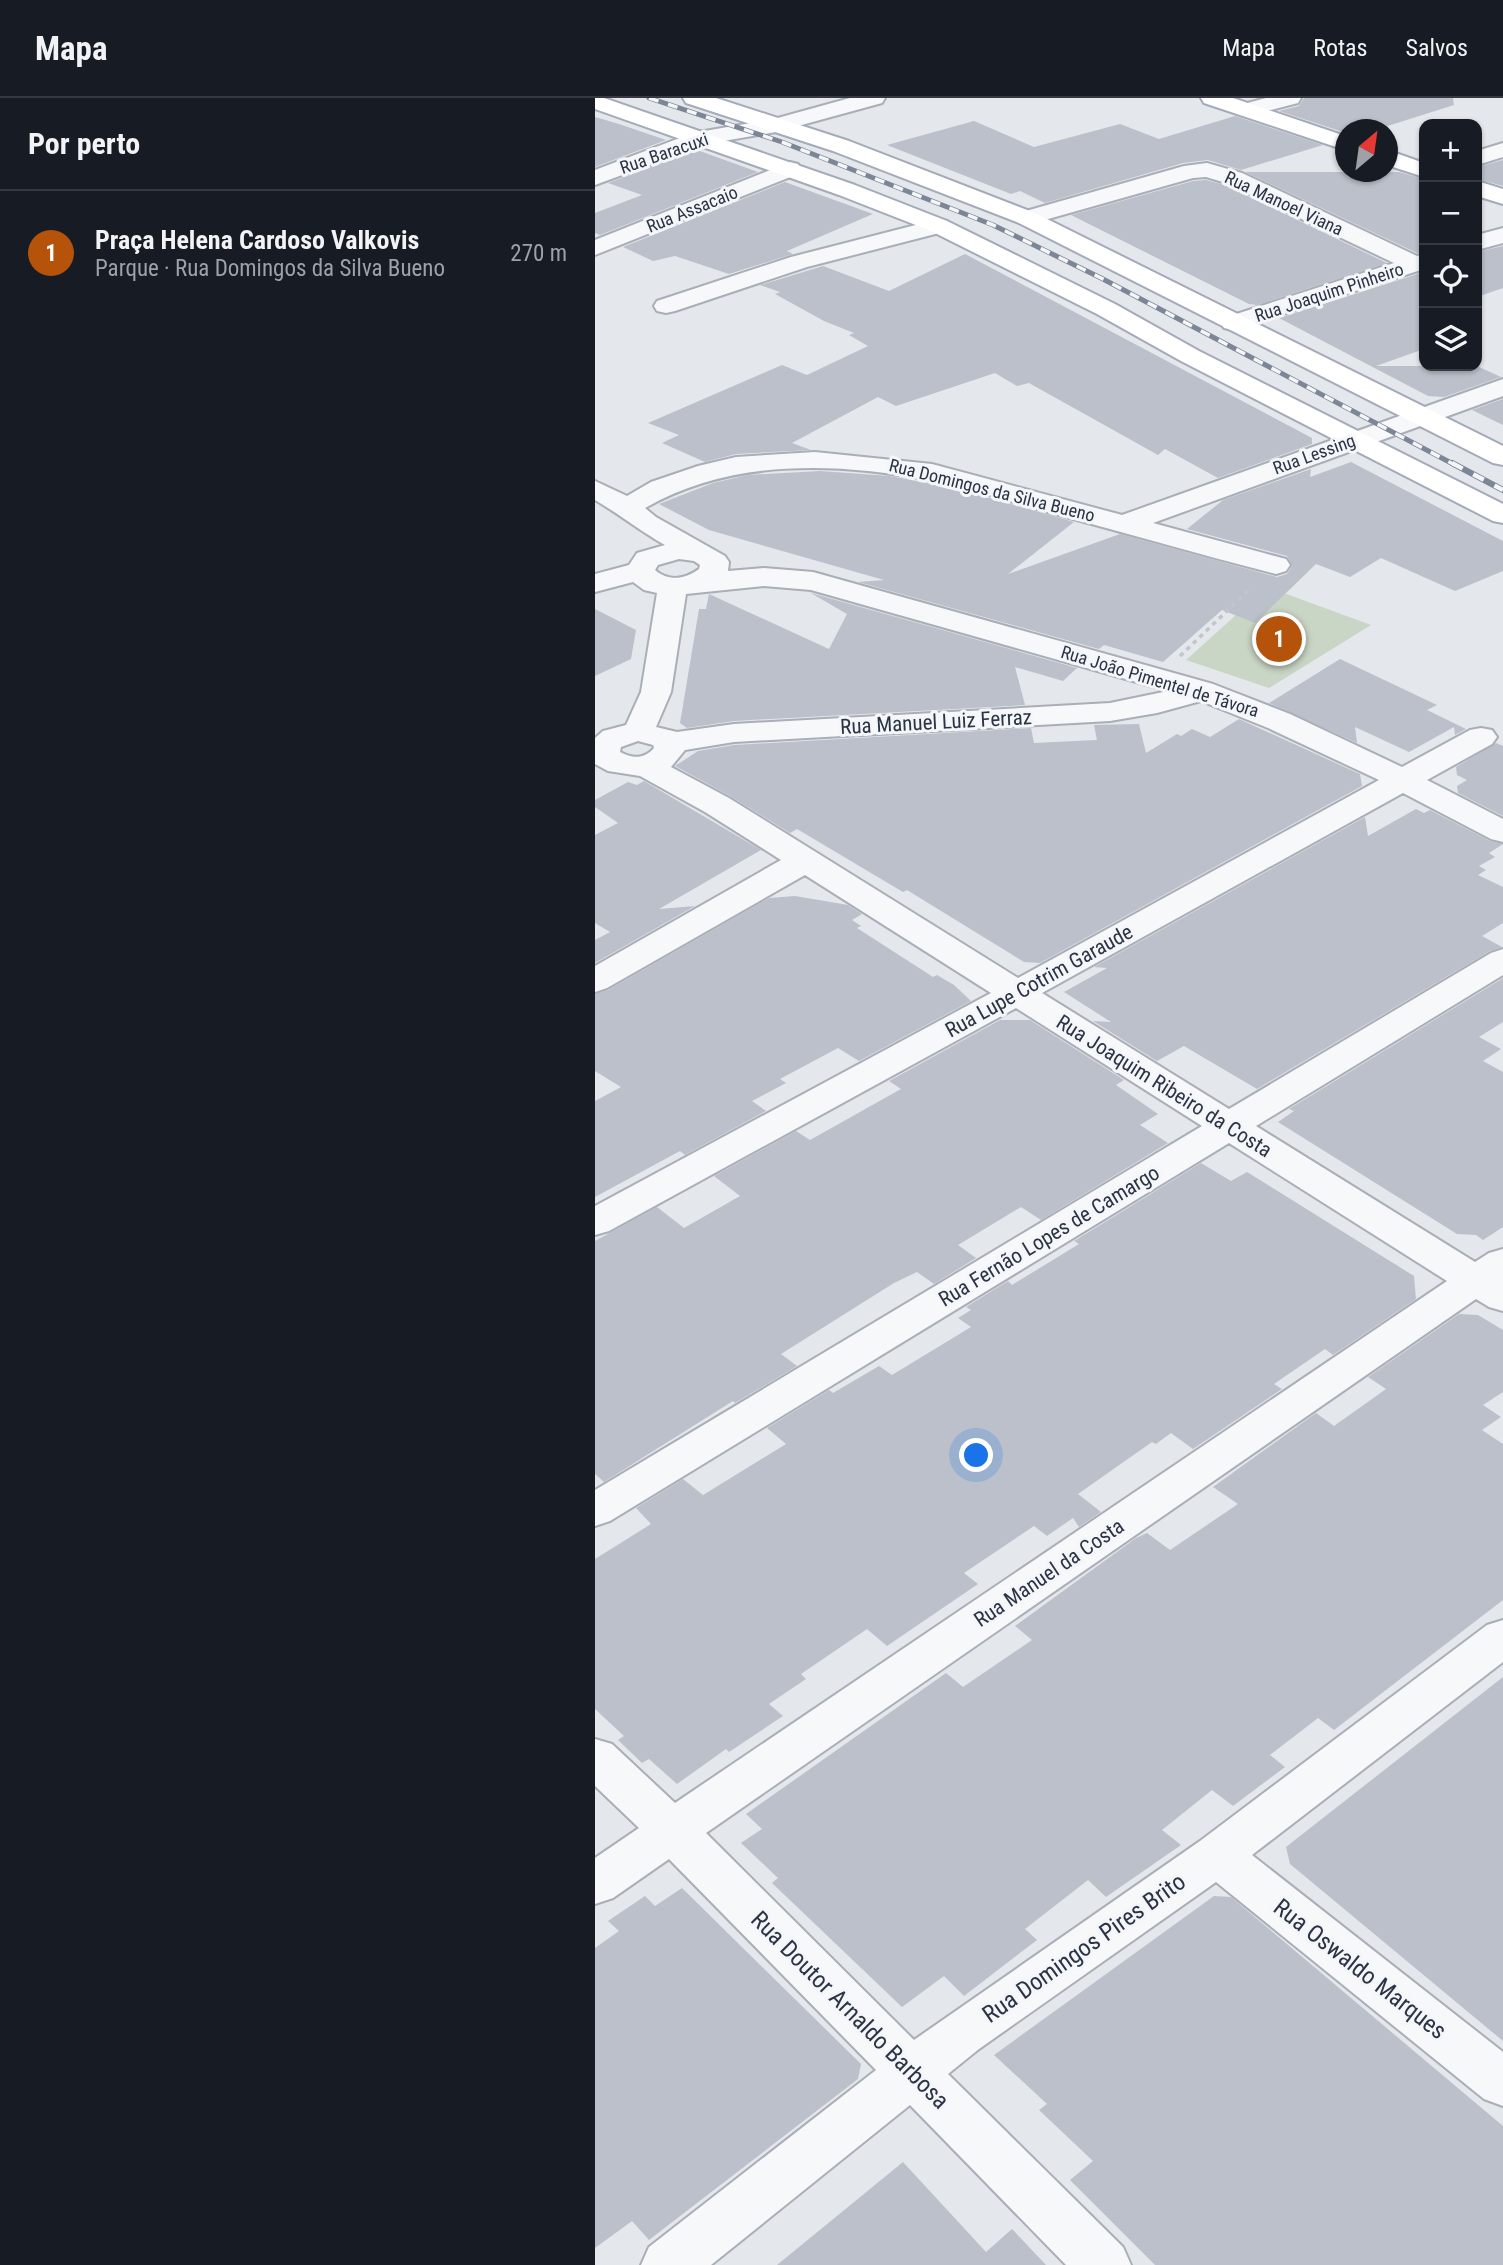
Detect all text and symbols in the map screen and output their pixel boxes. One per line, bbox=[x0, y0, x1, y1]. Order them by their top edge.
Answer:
text: Mapa bbox=[35, 29, 107, 68]
text: Mapa bbox=[1222, 34, 1275, 62]
text: Rotas bbox=[1313, 34, 1367, 62]
text: Salvos bbox=[1405, 34, 1468, 62]
north arrow bbox=[1335, 119, 1398, 182]
map controls bbox=[1419, 119, 1482, 371]
button: + bbox=[1419, 119, 1482, 182]
text: Por perto bbox=[28, 126, 140, 161]
street label: Rua Baracuxi bbox=[617, 128, 711, 178]
street label: Rua Manoel Viana bbox=[1222, 166, 1346, 240]
street label: Rua Assacaio bbox=[643, 181, 741, 237]
button: − bbox=[1419, 182, 1482, 245]
text: Praça Helena Cardoso Valkovis bbox=[95, 225, 419, 255]
text: 1 bbox=[45, 240, 57, 267]
text: 270 m bbox=[510, 240, 567, 267]
button: locate bbox=[1419, 245, 1482, 308]
text: Parque · Rua Domingos da Silva Bueno bbox=[95, 255, 445, 282]
street label: Rua Joaquim Pinheiro bbox=[1252, 258, 1406, 326]
button: layers bbox=[1419, 308, 1482, 371]
street label: Rua Lessing bbox=[1270, 429, 1358, 479]
street label: Rua Domingos da Silva Bueno bbox=[887, 454, 1097, 526]
pin: 1 bbox=[1256, 613, 1302, 665]
street label: Rua João Pimentel de Távora bbox=[1059, 641, 1261, 721]
street label: Rua Manuel Luiz Ferraz bbox=[840, 705, 1032, 739]
street label: Rua Lupe Cotrim Garaude bbox=[941, 919, 1137, 1042]
street label: Rua Joaquim Ribeiro da Costa bbox=[1052, 1010, 1276, 1162]
street label: Rua Fernão Lopes de Camargo bbox=[934, 1161, 1164, 1311]
your location bbox=[959, 1438, 993, 1472]
street label: Rua Manuel da Costa bbox=[970, 1514, 1128, 1632]
street label: Rua Domingos Pires Brito bbox=[977, 1867, 1191, 2029]
street label: Rua Oswaldo Marques bbox=[1268, 1893, 1452, 2045]
street label: Rua Doutor Arnaldo Barbosa bbox=[745, 1905, 955, 2115]

